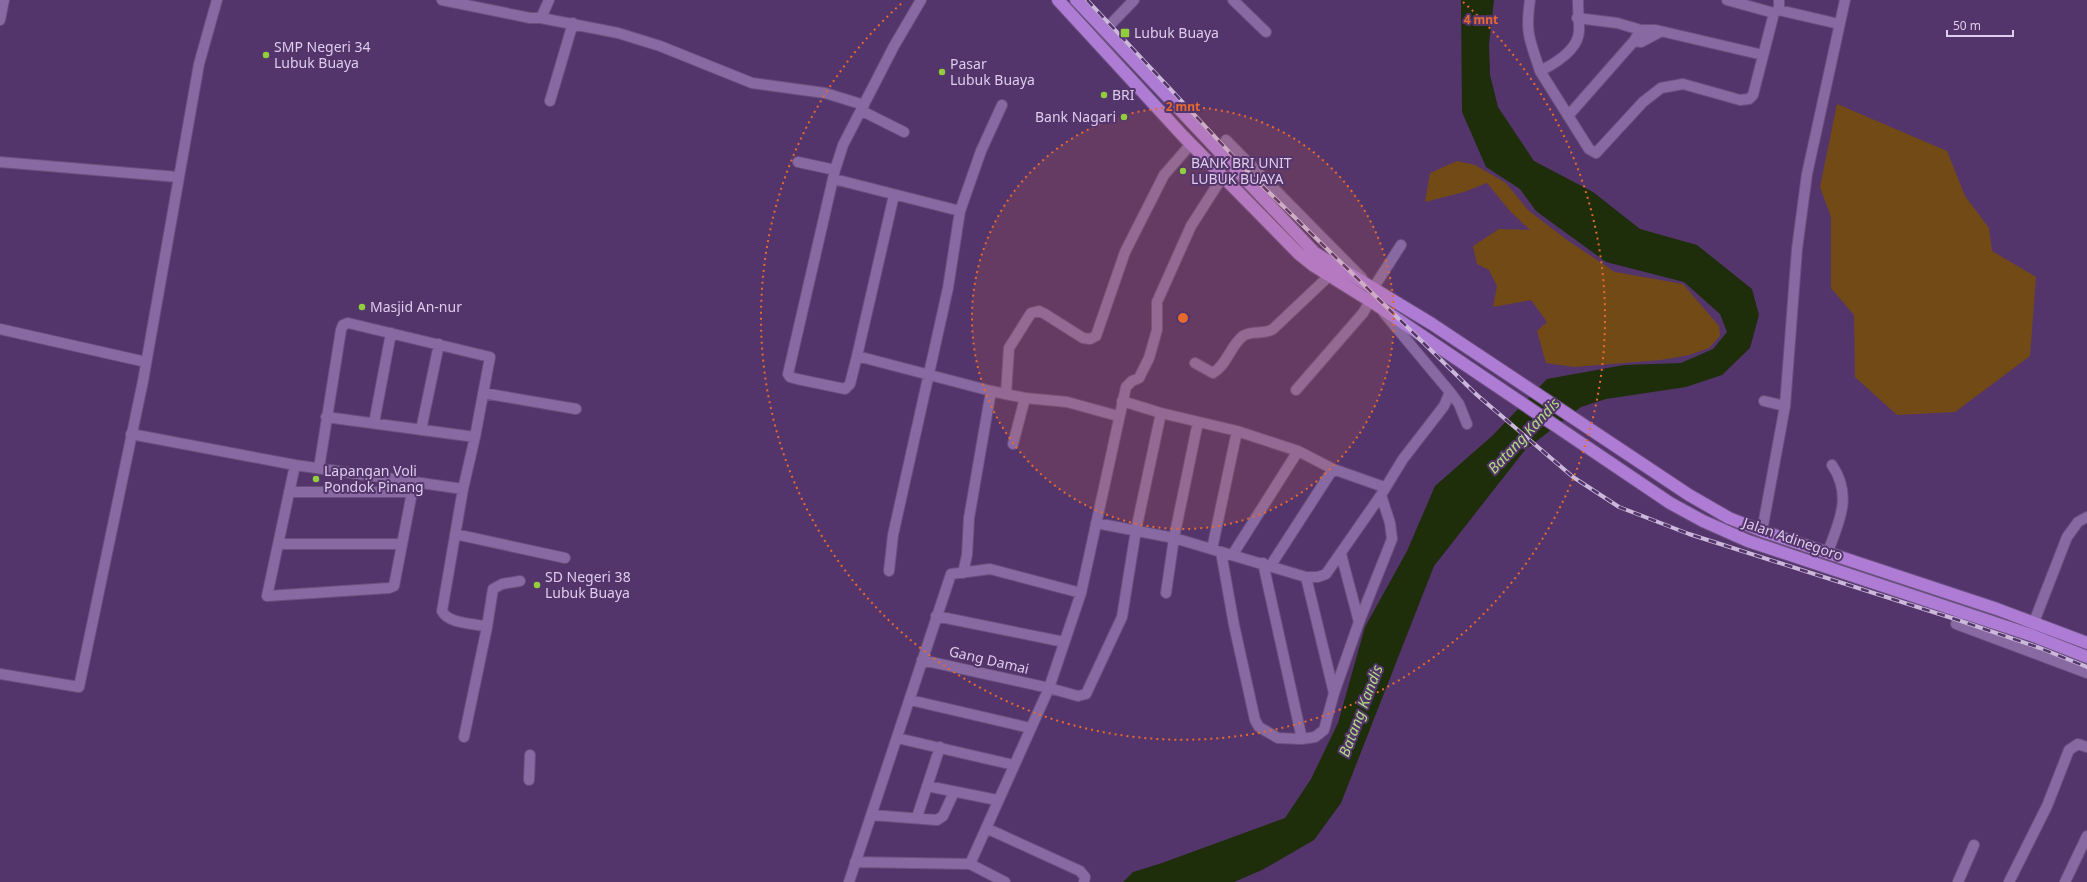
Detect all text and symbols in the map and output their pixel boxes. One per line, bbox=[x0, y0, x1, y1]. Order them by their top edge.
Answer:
text: 4 mnt bbox=[1464, 11, 1498, 28]
scale bar bbox=[1947, 12, 2013, 38]
text: 50 m bbox=[1953, 17, 1981, 34]
place label: Lubuk Buaya bbox=[1134, 23, 1219, 42]
marker: Lubuk Buaya bbox=[1119, 27, 1131, 39]
place label: SMP Negeri 34 Lubuk Buaya bbox=[274, 37, 371, 72]
marker: SMP Negeri 34 Lubuk Buaya bbox=[261, 50, 271, 60]
place label: Pasar Lubuk Buaya bbox=[950, 54, 1035, 89]
marker: Pasar Lubuk Buaya bbox=[937, 67, 947, 77]
place label: BRI bbox=[1112, 85, 1135, 104]
marker: BRI bbox=[1099, 90, 1109, 100]
text: 2 mnt bbox=[1166, 98, 1200, 115]
place label: Bank Nagari bbox=[1035, 107, 1116, 126]
marker: Bank Nagari bbox=[1119, 112, 1129, 122]
place label: BANK BRI UNIT LUBUK BUAYA bbox=[1191, 153, 1292, 188]
marker: BANK BRI UNIT LUBUK BUAYA bbox=[1178, 166, 1188, 176]
place label: Masjid An-nur bbox=[370, 297, 462, 316]
marker: Masjid An-nur bbox=[357, 302, 367, 312]
centre of rings bbox=[1176, 311, 1190, 325]
water label: Batang Kandis bbox=[1483, 393, 1564, 478]
place label: Lapangan Voli Pondok Pinang bbox=[324, 461, 424, 496]
marker: Lapangan Voli Pondok Pinang bbox=[311, 474, 321, 484]
street label: Jalan Adinegoro bbox=[1739, 512, 1846, 564]
place label: SD Negeri 38 Lubuk Buaya bbox=[545, 567, 631, 602]
marker: SD Negeri 38 Lubuk Buaya bbox=[532, 580, 542, 590]
street label: Gang Damai bbox=[947, 641, 1031, 678]
water label: Batang Kandis bbox=[1333, 661, 1387, 759]

